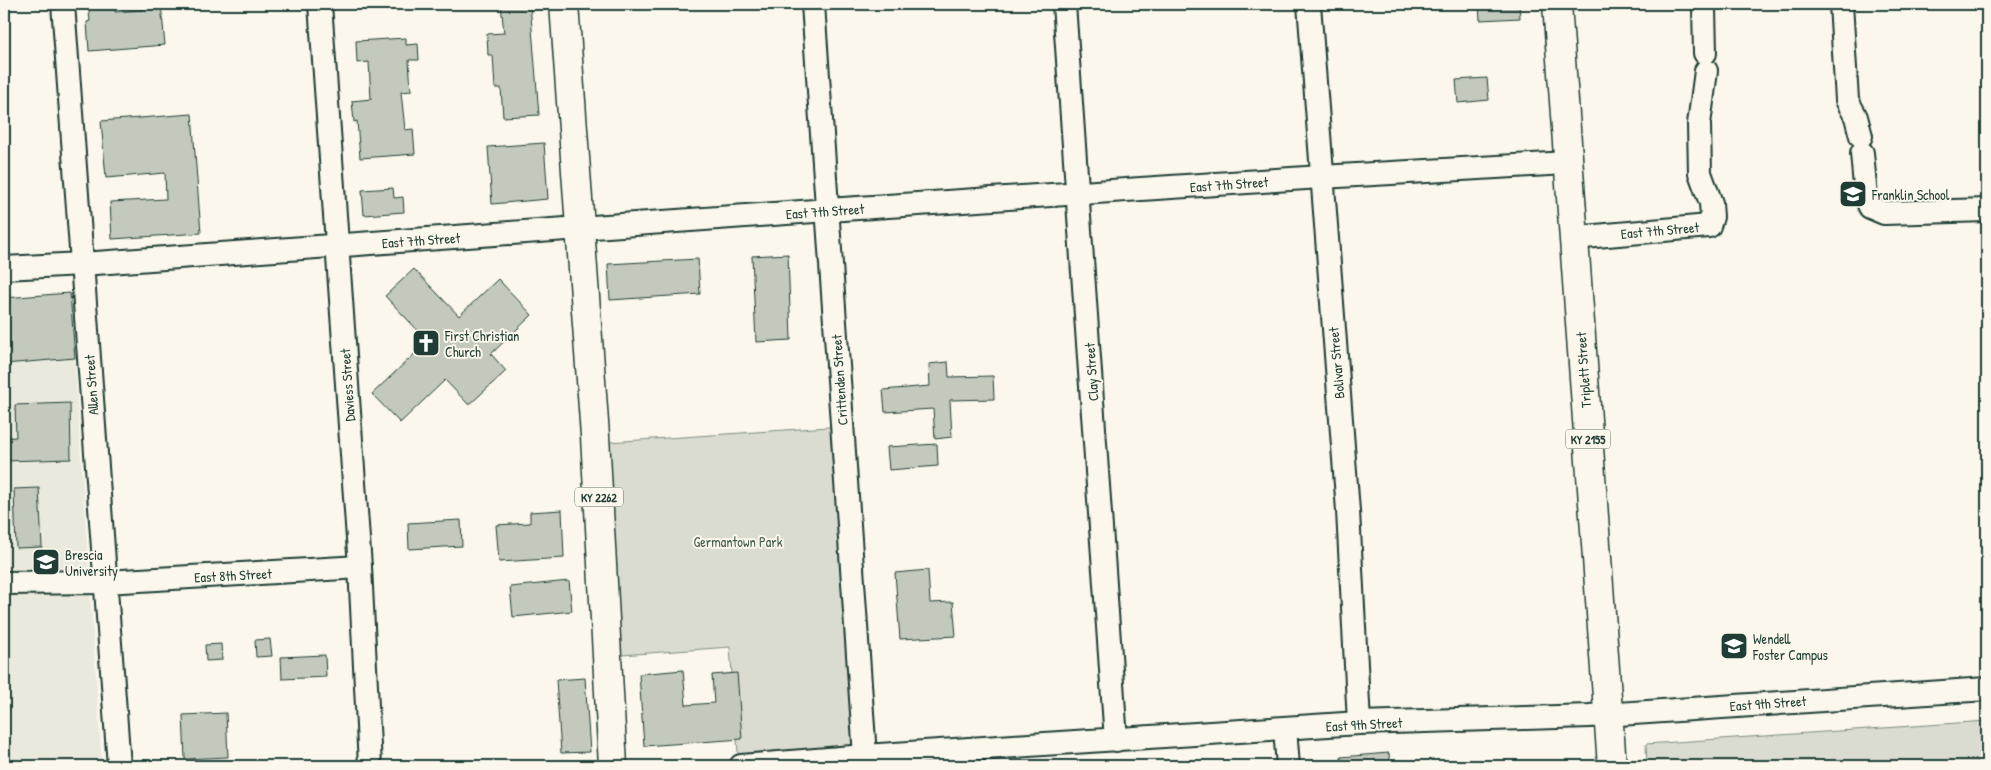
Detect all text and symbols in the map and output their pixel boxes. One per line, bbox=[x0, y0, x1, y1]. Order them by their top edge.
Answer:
street label: East 7th Street bbox=[1189, 172, 1269, 196]
school or university icon: Franklin School bbox=[1838, 179, 1868, 209]
place label: Franklin School bbox=[1871, 185, 1950, 204]
street label: East 7th Street bbox=[785, 199, 865, 223]
street label: East 7th Street bbox=[1620, 217, 1700, 243]
street label: East 7th Street bbox=[381, 228, 461, 252]
place label: First Christian Church bbox=[444, 326, 519, 361]
street label: Bolivar Street bbox=[1323, 326, 1349, 400]
church icon: First Christian Church bbox=[411, 328, 441, 358]
street label: Triplett Street bbox=[1571, 331, 1596, 408]
street label: Crittenden Street bbox=[826, 334, 852, 426]
street label: Clay Street bbox=[1079, 342, 1104, 402]
street label: Daviess Street bbox=[335, 348, 359, 422]
street label: Allen Street bbox=[79, 354, 103, 416]
road number: KY 2155 bbox=[1566, 429, 1610, 448]
road number: KY 2262 bbox=[575, 488, 623, 507]
park label: Germantown Park bbox=[694, 532, 783, 551]
place label: Brescia University bbox=[65, 545, 118, 581]
school or university icon: Brescia University bbox=[31, 547, 61, 577]
street label: East 8th Street bbox=[194, 563, 272, 587]
place label: Wendell Foster Campus bbox=[1752, 629, 1828, 665]
school or university icon: Wendell Foster Campus bbox=[1719, 631, 1749, 661]
street label: East 9th Street bbox=[1729, 691, 1807, 715]
street label: East 9th Street bbox=[1325, 712, 1403, 735]

